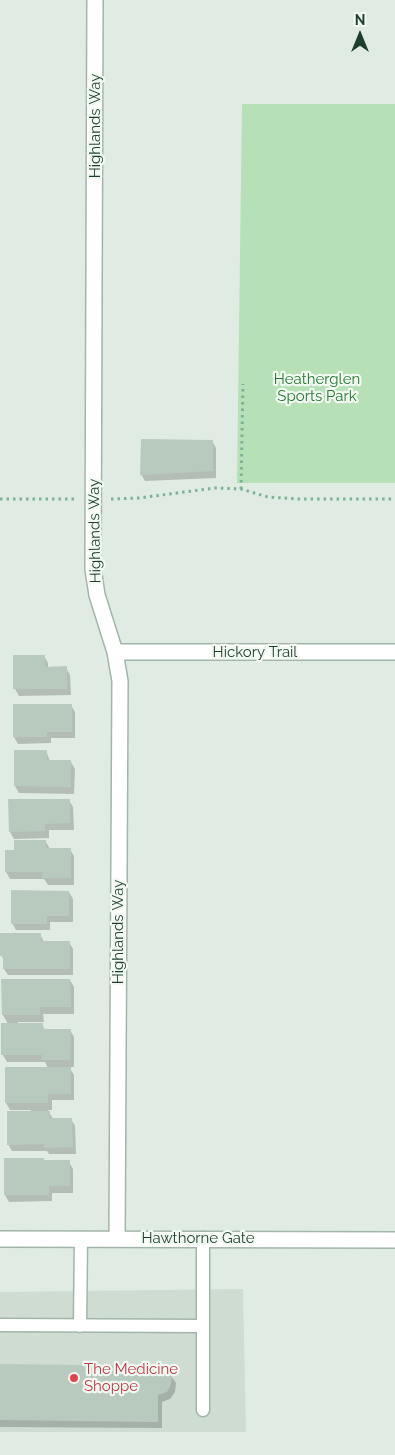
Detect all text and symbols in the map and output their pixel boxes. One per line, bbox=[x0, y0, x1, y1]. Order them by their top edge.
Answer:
north arrow bbox=[335, 10, 385, 60]
text: N bbox=[355, 12, 365, 28]
street label: Highlands Way bbox=[86, 74, 104, 178]
park label: Heatherglen Sports Park bbox=[274, 370, 360, 405]
street label: Highlands Way bbox=[85, 478, 105, 584]
street label: Hickory Trail bbox=[213, 643, 297, 661]
street label: Highlands Way bbox=[109, 880, 127, 984]
street label: Hawthorne Gate bbox=[141, 1229, 255, 1247]
place label: The Medicine Shoppe bbox=[84, 1360, 178, 1395]
marker: The Medicine Shoppe bbox=[68, 1372, 80, 1384]

